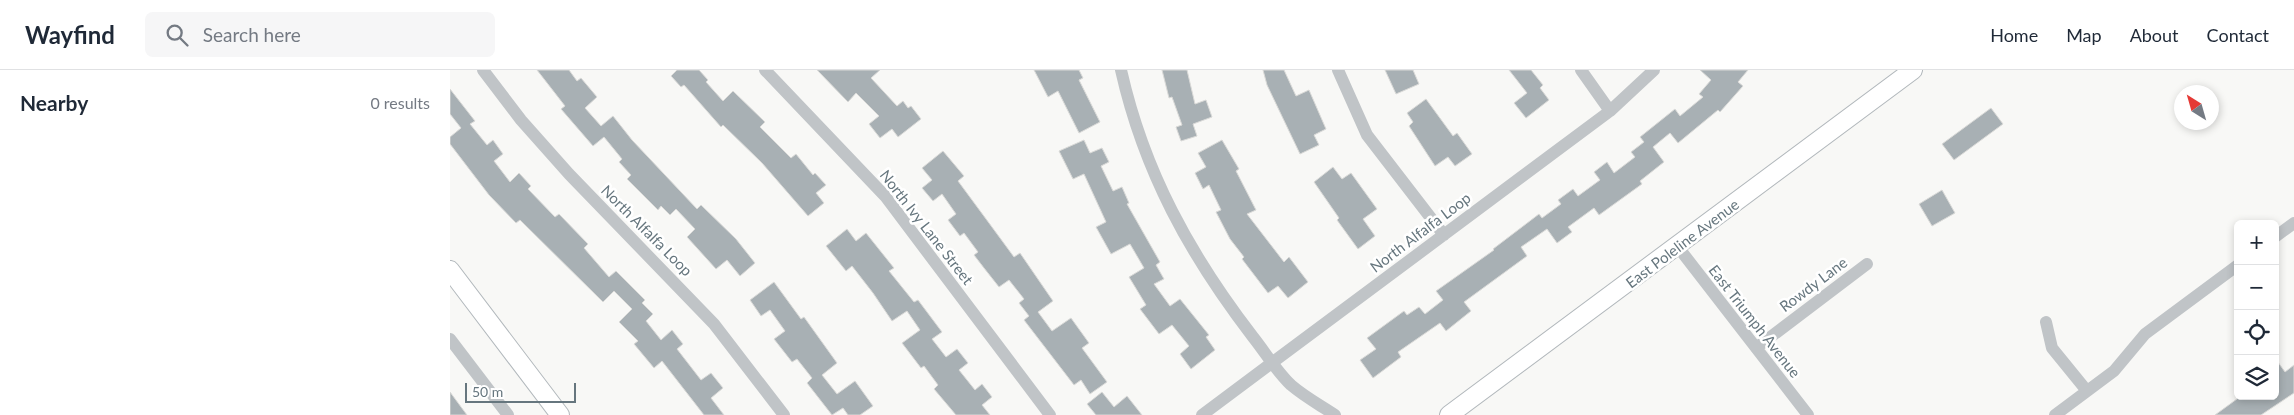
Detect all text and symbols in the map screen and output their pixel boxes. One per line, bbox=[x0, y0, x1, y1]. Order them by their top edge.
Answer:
search box bbox=[145, 12, 495, 57]
text: Wayfind bbox=[25, 20, 115, 49]
icon: search bbox=[163, 21, 191, 49]
text: Search here bbox=[203, 23, 301, 46]
text: Home bbox=[1990, 24, 2038, 46]
text: Map bbox=[2066, 24, 2102, 46]
text: About bbox=[2130, 24, 2179, 46]
text: Contact bbox=[2207, 24, 2269, 46]
north arrow bbox=[2174, 85, 2219, 130]
text: Nearby bbox=[20, 90, 88, 115]
text: 0 results bbox=[370, 93, 430, 112]
street label: North Ivy Lane Street bbox=[877, 166, 978, 288]
street label: North Alfalfa Loop bbox=[598, 181, 696, 279]
street label: North Alfalfa Loop bbox=[1366, 188, 1474, 276]
street label: East Poleline Avenue bbox=[1622, 195, 1742, 291]
map controls bbox=[2234, 220, 2279, 400]
button: + bbox=[2234, 220, 2279, 265]
street label: Rowdy Lane bbox=[1776, 253, 1850, 315]
street label: East Triumph Avenue bbox=[1705, 261, 1805, 381]
button: − bbox=[2234, 265, 2279, 310]
button: locate bbox=[2234, 310, 2279, 355]
button: layers bbox=[2234, 355, 2279, 400]
scale bar bbox=[465, 380, 576, 403]
text: 50 m bbox=[472, 383, 503, 400]

